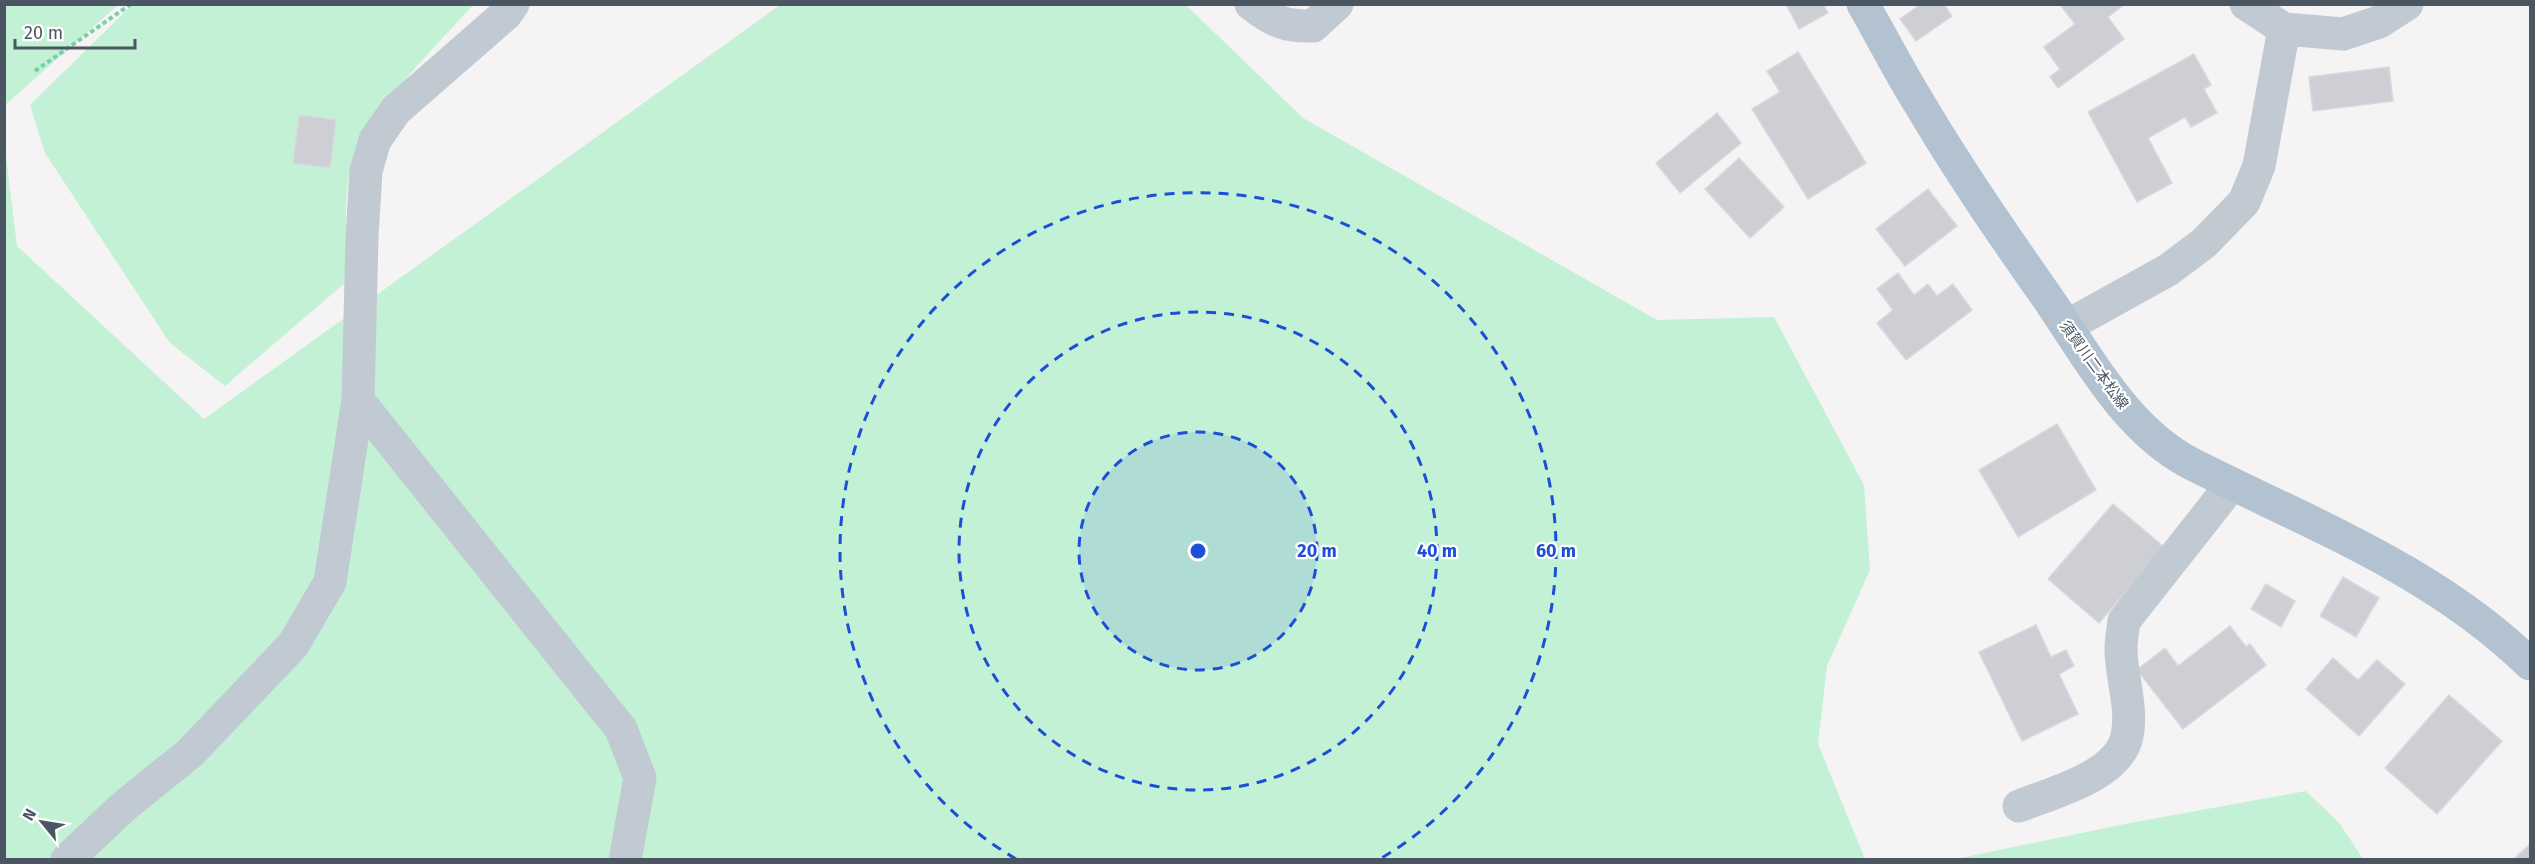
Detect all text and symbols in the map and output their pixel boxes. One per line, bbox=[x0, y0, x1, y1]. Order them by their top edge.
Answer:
scale bar bbox=[15, 12, 135, 50]
text: 20 m bbox=[24, 22, 63, 44]
street label: 須賀川二本松線 bbox=[2056, 317, 2132, 413]
text: 20 m bbox=[1297, 540, 1337, 562]
text: 40 m bbox=[1417, 540, 1457, 562]
text: 60 m bbox=[1536, 540, 1576, 562]
centre of rings bbox=[1188, 541, 1208, 561]
north arrow bbox=[12, 792, 72, 852]
text: N bbox=[19, 805, 40, 824]

